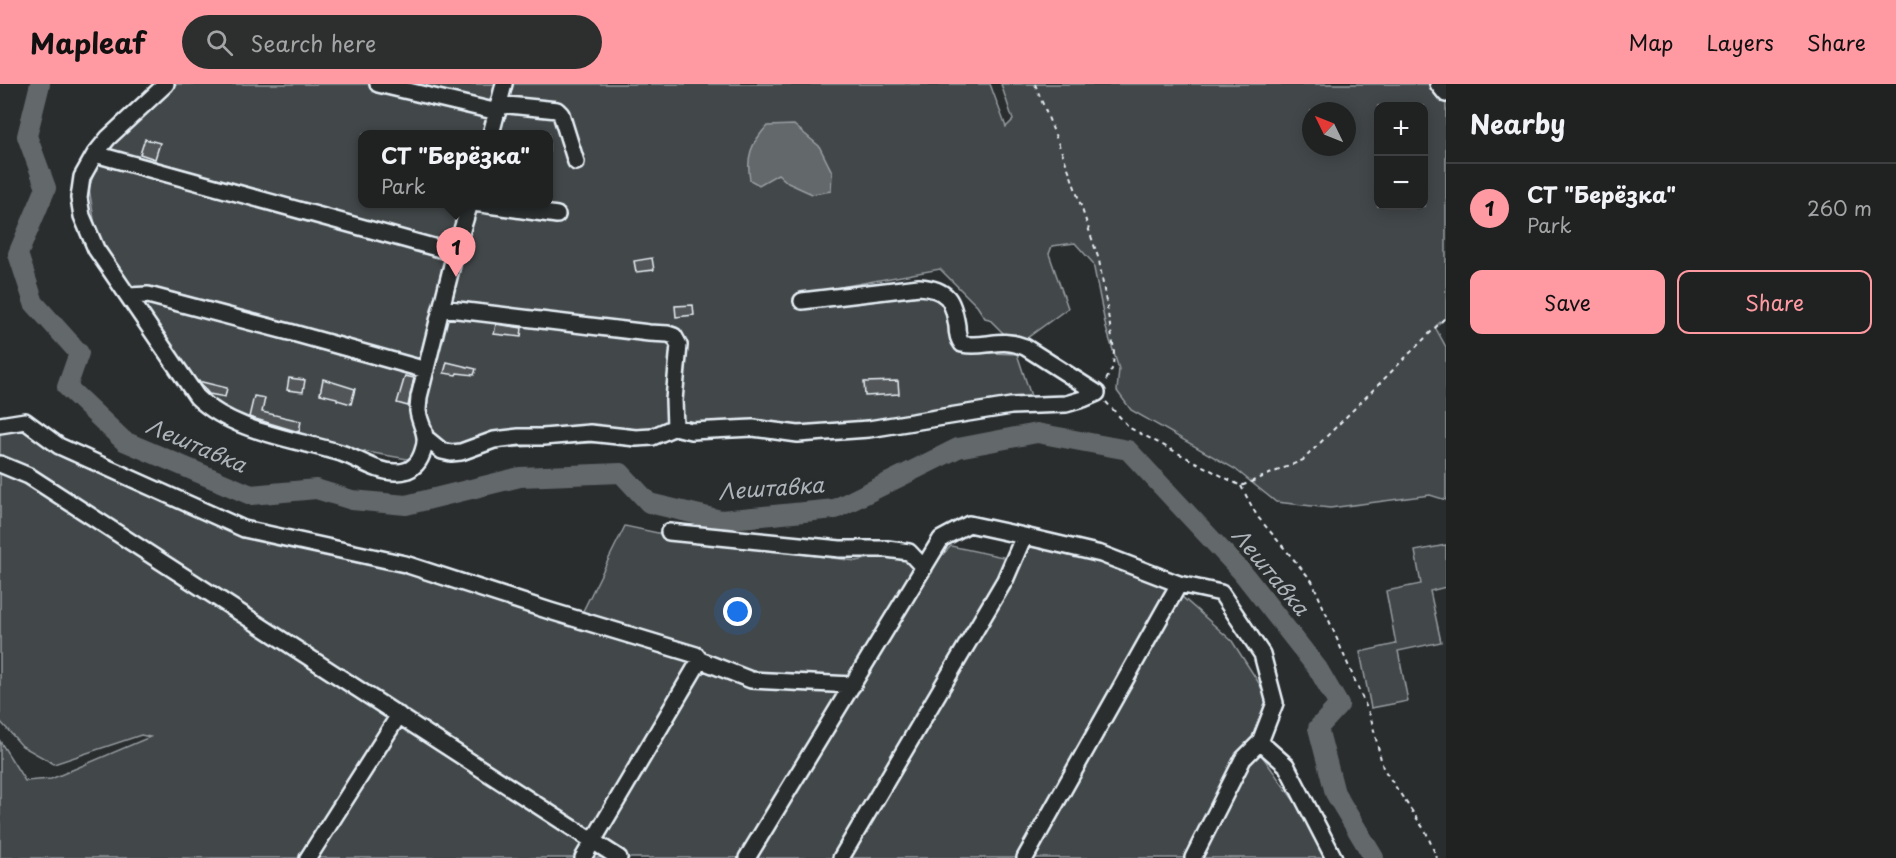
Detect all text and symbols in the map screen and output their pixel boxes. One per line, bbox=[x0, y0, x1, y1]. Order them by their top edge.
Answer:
search box bbox=[182, 15, 602, 69]
text: Mapleaf bbox=[30, 21, 146, 64]
icon: search bbox=[203, 26, 236, 59]
text: Search here bbox=[251, 26, 376, 59]
text: Map bbox=[1629, 26, 1673, 58]
text: Layers bbox=[1706, 26, 1774, 58]
text: Share bbox=[1807, 26, 1866, 58]
north arrow bbox=[1302, 102, 1356, 156]
map controls bbox=[1374, 102, 1428, 210]
button: + bbox=[1374, 102, 1428, 156]
text: Nearby bbox=[1470, 104, 1565, 143]
popup bbox=[358, 130, 553, 208]
text: СТ "Берёзка" bbox=[381, 138, 530, 171]
button: − bbox=[1374, 156, 1428, 210]
text: Park bbox=[381, 171, 426, 201]
text: СТ "Берёзка" bbox=[1527, 177, 1676, 210]
text: 1 bbox=[1485, 193, 1494, 223]
text: 260 m bbox=[1807, 193, 1872, 223]
text: Park bbox=[1527, 210, 1572, 240]
pin: 1 bbox=[436, 228, 476, 277]
button: Save bbox=[1470, 270, 1665, 334]
button: Share bbox=[1677, 270, 1872, 334]
water label: Лештавка bbox=[142, 409, 253, 480]
water label: Лештавка bbox=[717, 467, 826, 507]
water label: Лештавка bbox=[1225, 520, 1318, 622]
your location bbox=[723, 597, 752, 626]

